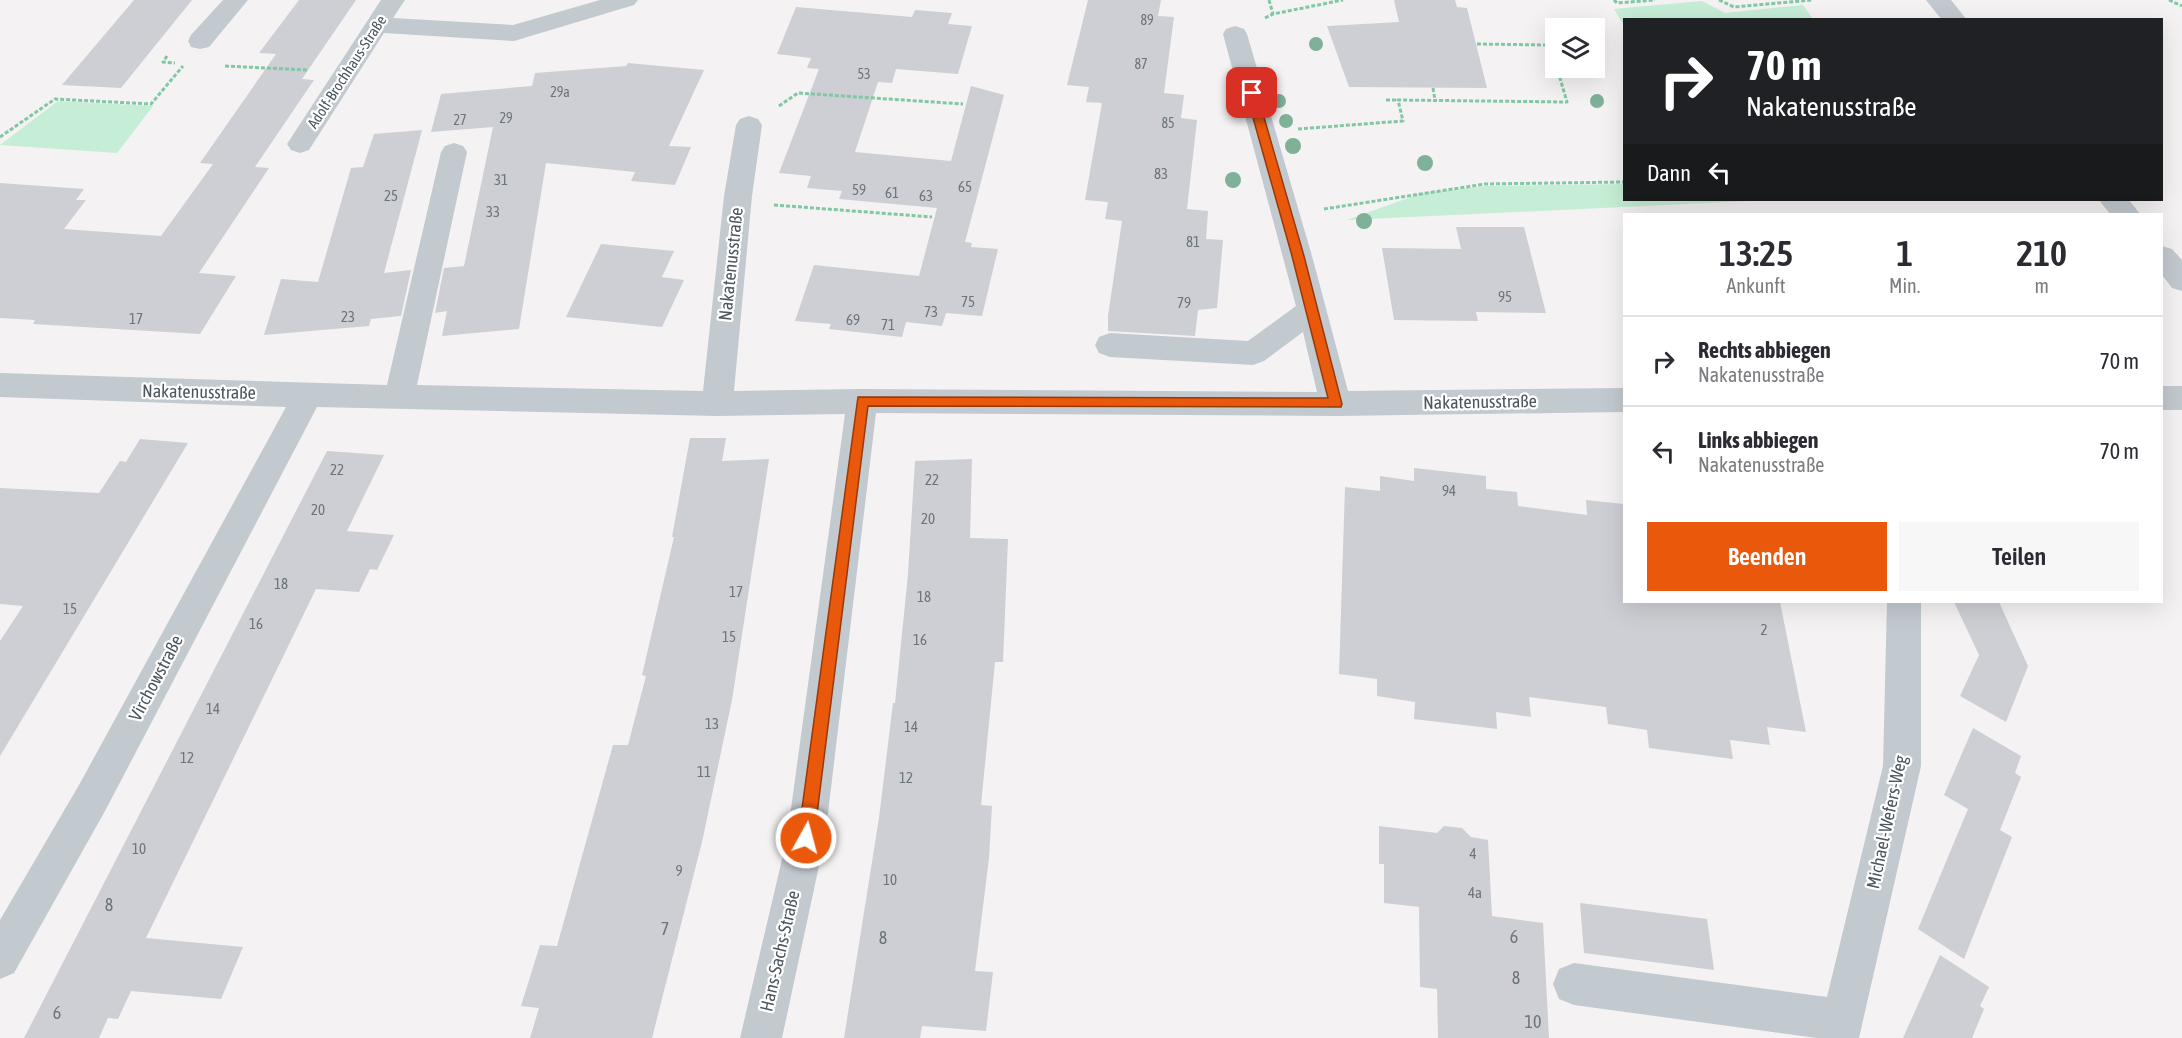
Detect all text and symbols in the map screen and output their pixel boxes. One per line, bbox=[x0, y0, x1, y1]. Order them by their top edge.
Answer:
street label: Adolf-Brochhaus-Straße bbox=[304, 12, 389, 131]
house number: 89 bbox=[1140, 12, 1154, 28]
map controls bbox=[1545, 18, 1605, 78]
button: layers bbox=[1545, 18, 1605, 78]
text: 70 m bbox=[1746, 41, 1821, 89]
icon: right bbox=[1647, 42, 1725, 120]
house number: 87 bbox=[1134, 56, 1148, 72]
house number: 53 bbox=[857, 66, 871, 82]
pin bbox=[1226, 67, 1277, 118]
icon: arrive bbox=[1235, 76, 1268, 109]
house number: 29a bbox=[550, 84, 570, 100]
text: Nakatenusstraße bbox=[1746, 91, 1917, 122]
house number: 29 bbox=[499, 110, 513, 126]
house number: 27 bbox=[453, 112, 467, 128]
house number: 85 bbox=[1161, 115, 1175, 131]
icon: left bbox=[1703, 156, 1736, 189]
text: Dann bbox=[1647, 160, 1691, 186]
house number: 83 bbox=[1154, 165, 1168, 182]
house number: 31 bbox=[494, 171, 508, 188]
house number: 65 bbox=[958, 178, 972, 195]
house number: 59 bbox=[852, 181, 866, 198]
house number: 61 bbox=[885, 184, 899, 201]
house number: 25 bbox=[384, 187, 398, 204]
house number: 63 bbox=[919, 187, 933, 204]
house number: 33 bbox=[486, 203, 500, 220]
street label: Nakatenusstraße bbox=[714, 206, 747, 322]
text: 13:25 bbox=[1719, 232, 1793, 274]
text: 1 bbox=[1896, 232, 1913, 274]
text: 210 bbox=[2016, 232, 2067, 274]
house number: 81 bbox=[1186, 233, 1200, 250]
text: Ankunft bbox=[1727, 274, 1785, 297]
text: Min. bbox=[1889, 274, 1920, 297]
text: m bbox=[2034, 274, 2049, 297]
house number: 95 bbox=[1498, 288, 1512, 305]
house number: 75 bbox=[961, 293, 975, 310]
house number: 79 bbox=[1177, 294, 1191, 311]
house number: 73 bbox=[924, 303, 938, 320]
house number: 23 bbox=[341, 308, 355, 325]
house number: 17 bbox=[129, 310, 143, 327]
house number: 69 bbox=[846, 311, 860, 328]
house number: 71 bbox=[881, 316, 895, 333]
text: Rechts abbiegen bbox=[1698, 337, 1831, 363]
icon: right bbox=[1647, 345, 1680, 378]
text: 70 m bbox=[2099, 348, 2139, 374]
text: Nakatenusstraße bbox=[1698, 363, 1824, 386]
street label: Nakatenusstraße bbox=[142, 380, 256, 403]
street label: Nakatenusstraße bbox=[1423, 390, 1537, 413]
text: Links abbiegen bbox=[1698, 427, 1819, 453]
icon: left bbox=[1647, 435, 1680, 468]
text: 70 m bbox=[2099, 438, 2139, 464]
text: Nakatenusstraße bbox=[1698, 453, 1824, 476]
house number: 22 bbox=[330, 461, 344, 478]
house number: 22 bbox=[925, 471, 939, 488]
house number: 94 bbox=[1442, 482, 1456, 499]
house number: 20 bbox=[311, 501, 325, 518]
house number: 20 bbox=[921, 510, 935, 527]
button: Beenden bbox=[1647, 522, 1887, 591]
button: Teilen bbox=[1899, 522, 2139, 591]
house number: 18 bbox=[274, 575, 288, 592]
house number: 17 bbox=[729, 583, 743, 600]
house number: 18 bbox=[917, 588, 931, 605]
house number: 15 bbox=[63, 600, 77, 617]
house number: 16 bbox=[249, 615, 263, 632]
house number: 2 bbox=[1760, 621, 1768, 638]
house number: 15 bbox=[722, 628, 736, 645]
street label: Virchowstraße bbox=[124, 631, 187, 724]
house number: 16 bbox=[913, 631, 927, 648]
house number: 14 bbox=[206, 700, 220, 717]
house number: 13 bbox=[705, 715, 719, 732]
house number: 14 bbox=[904, 718, 918, 735]
house number: 12 bbox=[180, 749, 194, 766]
street label: Michael-Wefers-Weg bbox=[1862, 753, 1911, 891]
house number: 11 bbox=[697, 763, 711, 780]
house number: 12 bbox=[899, 769, 913, 786]
position arrow bbox=[774, 806, 838, 870]
house number: 10 bbox=[132, 840, 146, 857]
house number: 4 bbox=[1469, 845, 1477, 862]
house number: 9 bbox=[675, 862, 683, 879]
house number: 10 bbox=[883, 871, 897, 888]
house number: 4a bbox=[1468, 884, 1482, 901]
street label: Hans-Sachs-Straße bbox=[755, 888, 804, 1013]
house number: 8 bbox=[105, 894, 113, 915]
house number: 7 bbox=[661, 918, 669, 939]
house number: 6 bbox=[1510, 926, 1518, 947]
house number: 8 bbox=[879, 927, 887, 948]
house number: 8 bbox=[1512, 967, 1520, 988]
house number: 6 bbox=[53, 1002, 61, 1023]
house number: 10 bbox=[1525, 1011, 1541, 1032]

